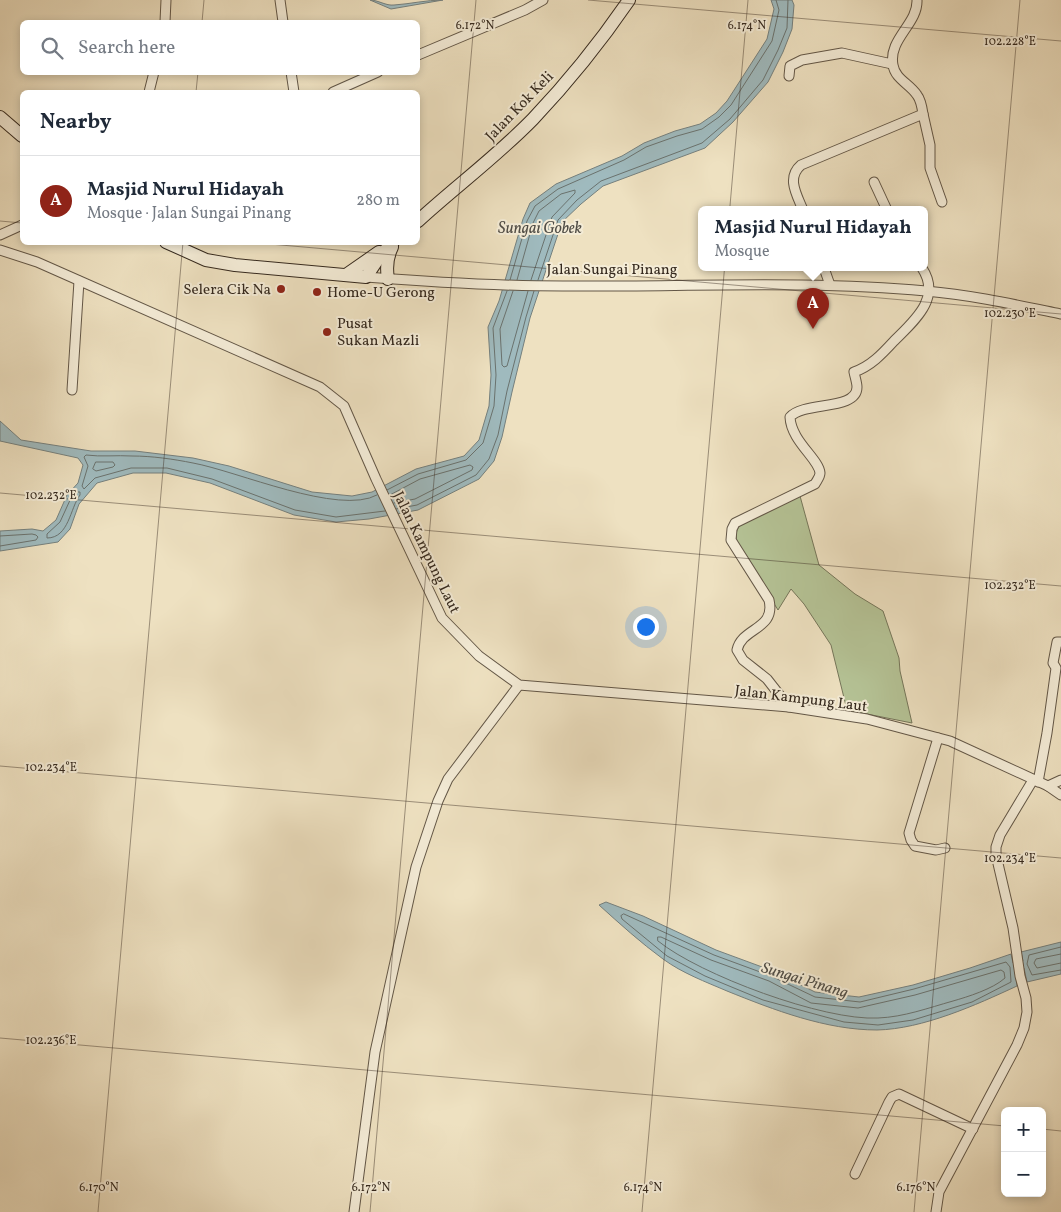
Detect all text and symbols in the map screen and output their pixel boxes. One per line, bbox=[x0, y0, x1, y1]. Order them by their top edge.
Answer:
text: 6.172°N bbox=[456, 18, 494, 34]
text: 6.174°N bbox=[728, 18, 766, 34]
search box bbox=[20, 20, 420, 75]
icon: search bbox=[38, 34, 66, 62]
text: 102.228°E bbox=[984, 34, 1036, 50]
text: Search here bbox=[78, 35, 175, 61]
street label: Jalan Kok Keli bbox=[481, 67, 559, 147]
text: Nearby bbox=[40, 108, 111, 137]
text: Masjid Nurul Hidayah bbox=[87, 177, 284, 203]
text: A bbox=[50, 190, 62, 212]
text: 280 m bbox=[356, 190, 400, 212]
text: Mosque · Jalan Sungai Pinang bbox=[87, 203, 291, 225]
popup bbox=[698, 206, 928, 271]
text: Masjid Nurul Hidayah bbox=[714, 215, 912, 241]
water label: Sungai Gobek bbox=[498, 218, 583, 240]
text: Mosque bbox=[714, 241, 770, 263]
street label: Jalan Sungai Pinang bbox=[547, 260, 678, 281]
place label: Selera Cik Na bbox=[183, 280, 271, 301]
marker: Selera Cik Na bbox=[275, 283, 287, 295]
place label: Home-U Gerong bbox=[327, 283, 435, 304]
marker: Home-U Gerong bbox=[311, 286, 323, 298]
pin: A bbox=[797, 288, 829, 329]
text: 102.230°E bbox=[984, 306, 1036, 322]
place label: Pusat Sukan Mazli bbox=[337, 314, 419, 352]
marker: Pusat Sukan Mazli bbox=[321, 326, 333, 338]
text: 102.232°E bbox=[25, 488, 77, 504]
street label: Jalan Kampung Laut bbox=[387, 488, 464, 617]
text: 102.232°E bbox=[984, 578, 1036, 594]
your location bbox=[633, 614, 659, 640]
street label: Jalan Kampung Laut bbox=[733, 681, 868, 718]
text: 102.234°E bbox=[25, 760, 77, 776]
text: 102.234°E bbox=[984, 851, 1036, 867]
water label: Sungai Pinang bbox=[758, 957, 850, 1005]
text: 102.236°E bbox=[25, 1033, 77, 1049]
map controls bbox=[1001, 1107, 1046, 1197]
button: + bbox=[1001, 1107, 1046, 1152]
button: − bbox=[1001, 1152, 1046, 1197]
text: 6.170°N bbox=[79, 1180, 119, 1196]
text: 6.172°N bbox=[352, 1180, 390, 1196]
text: 6.174°N bbox=[624, 1180, 662, 1196]
text: 6.176°N bbox=[897, 1180, 936, 1196]

